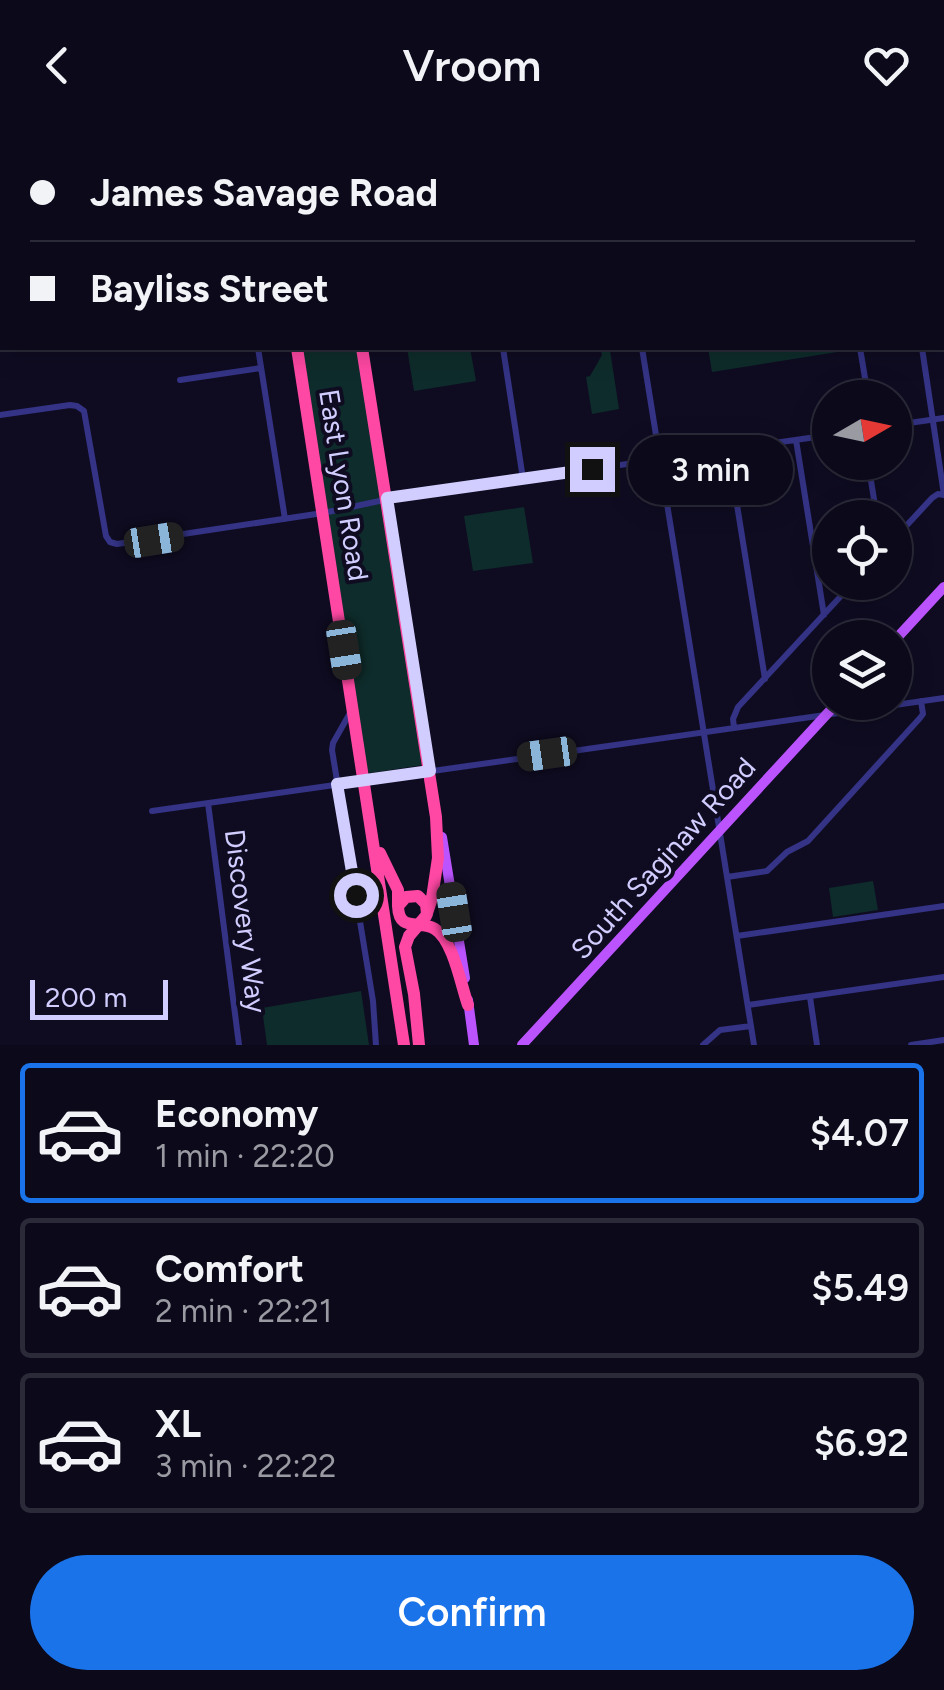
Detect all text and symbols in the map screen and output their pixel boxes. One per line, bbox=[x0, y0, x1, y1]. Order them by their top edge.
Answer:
icon: back bbox=[30, 38, 85, 93]
text: Vroom bbox=[403, 38, 541, 92]
icon: heart bbox=[859, 38, 914, 93]
text: James Savage Road bbox=[90, 170, 438, 216]
text: Bayliss Street bbox=[90, 266, 329, 312]
north arrow bbox=[812, 380, 912, 480]
map controls bbox=[812, 380, 912, 720]
street label: East Lyon Road bbox=[312, 387, 376, 583]
callout: 3 min bbox=[627, 434, 792, 504]
route end bbox=[570, 447, 615, 492]
text: 3 min bbox=[671, 451, 750, 489]
button: locate bbox=[812, 500, 912, 600]
car bbox=[122, 520, 186, 560]
car bbox=[324, 618, 364, 682]
button: layers bbox=[812, 620, 912, 720]
car bbox=[515, 735, 579, 773]
street label: South Saginaw Road bbox=[564, 750, 762, 966]
street label: Discovery Way bbox=[218, 827, 274, 1015]
route start bbox=[334, 873, 379, 918]
car bbox=[434, 880, 474, 944]
scale bar bbox=[30, 975, 168, 1020]
text: 200 m bbox=[45, 980, 127, 1014]
icon: car bbox=[35, 1088, 125, 1178]
text: Economy bbox=[155, 1091, 318, 1137]
text: $4.07 bbox=[810, 1110, 909, 1156]
text: 1 min · 22:20 bbox=[155, 1137, 335, 1175]
icon: car bbox=[35, 1243, 125, 1333]
text: Comfort bbox=[155, 1246, 304, 1292]
text: $5.49 bbox=[811, 1265, 909, 1311]
text: 2 min · 22:21 bbox=[155, 1292, 332, 1330]
icon: car bbox=[35, 1398, 125, 1488]
text: XL bbox=[155, 1401, 201, 1447]
text: $6.92 bbox=[814, 1420, 909, 1466]
text: 3 min · 22:22 bbox=[155, 1447, 336, 1485]
button: Confirm bbox=[30, 1555, 914, 1670]

